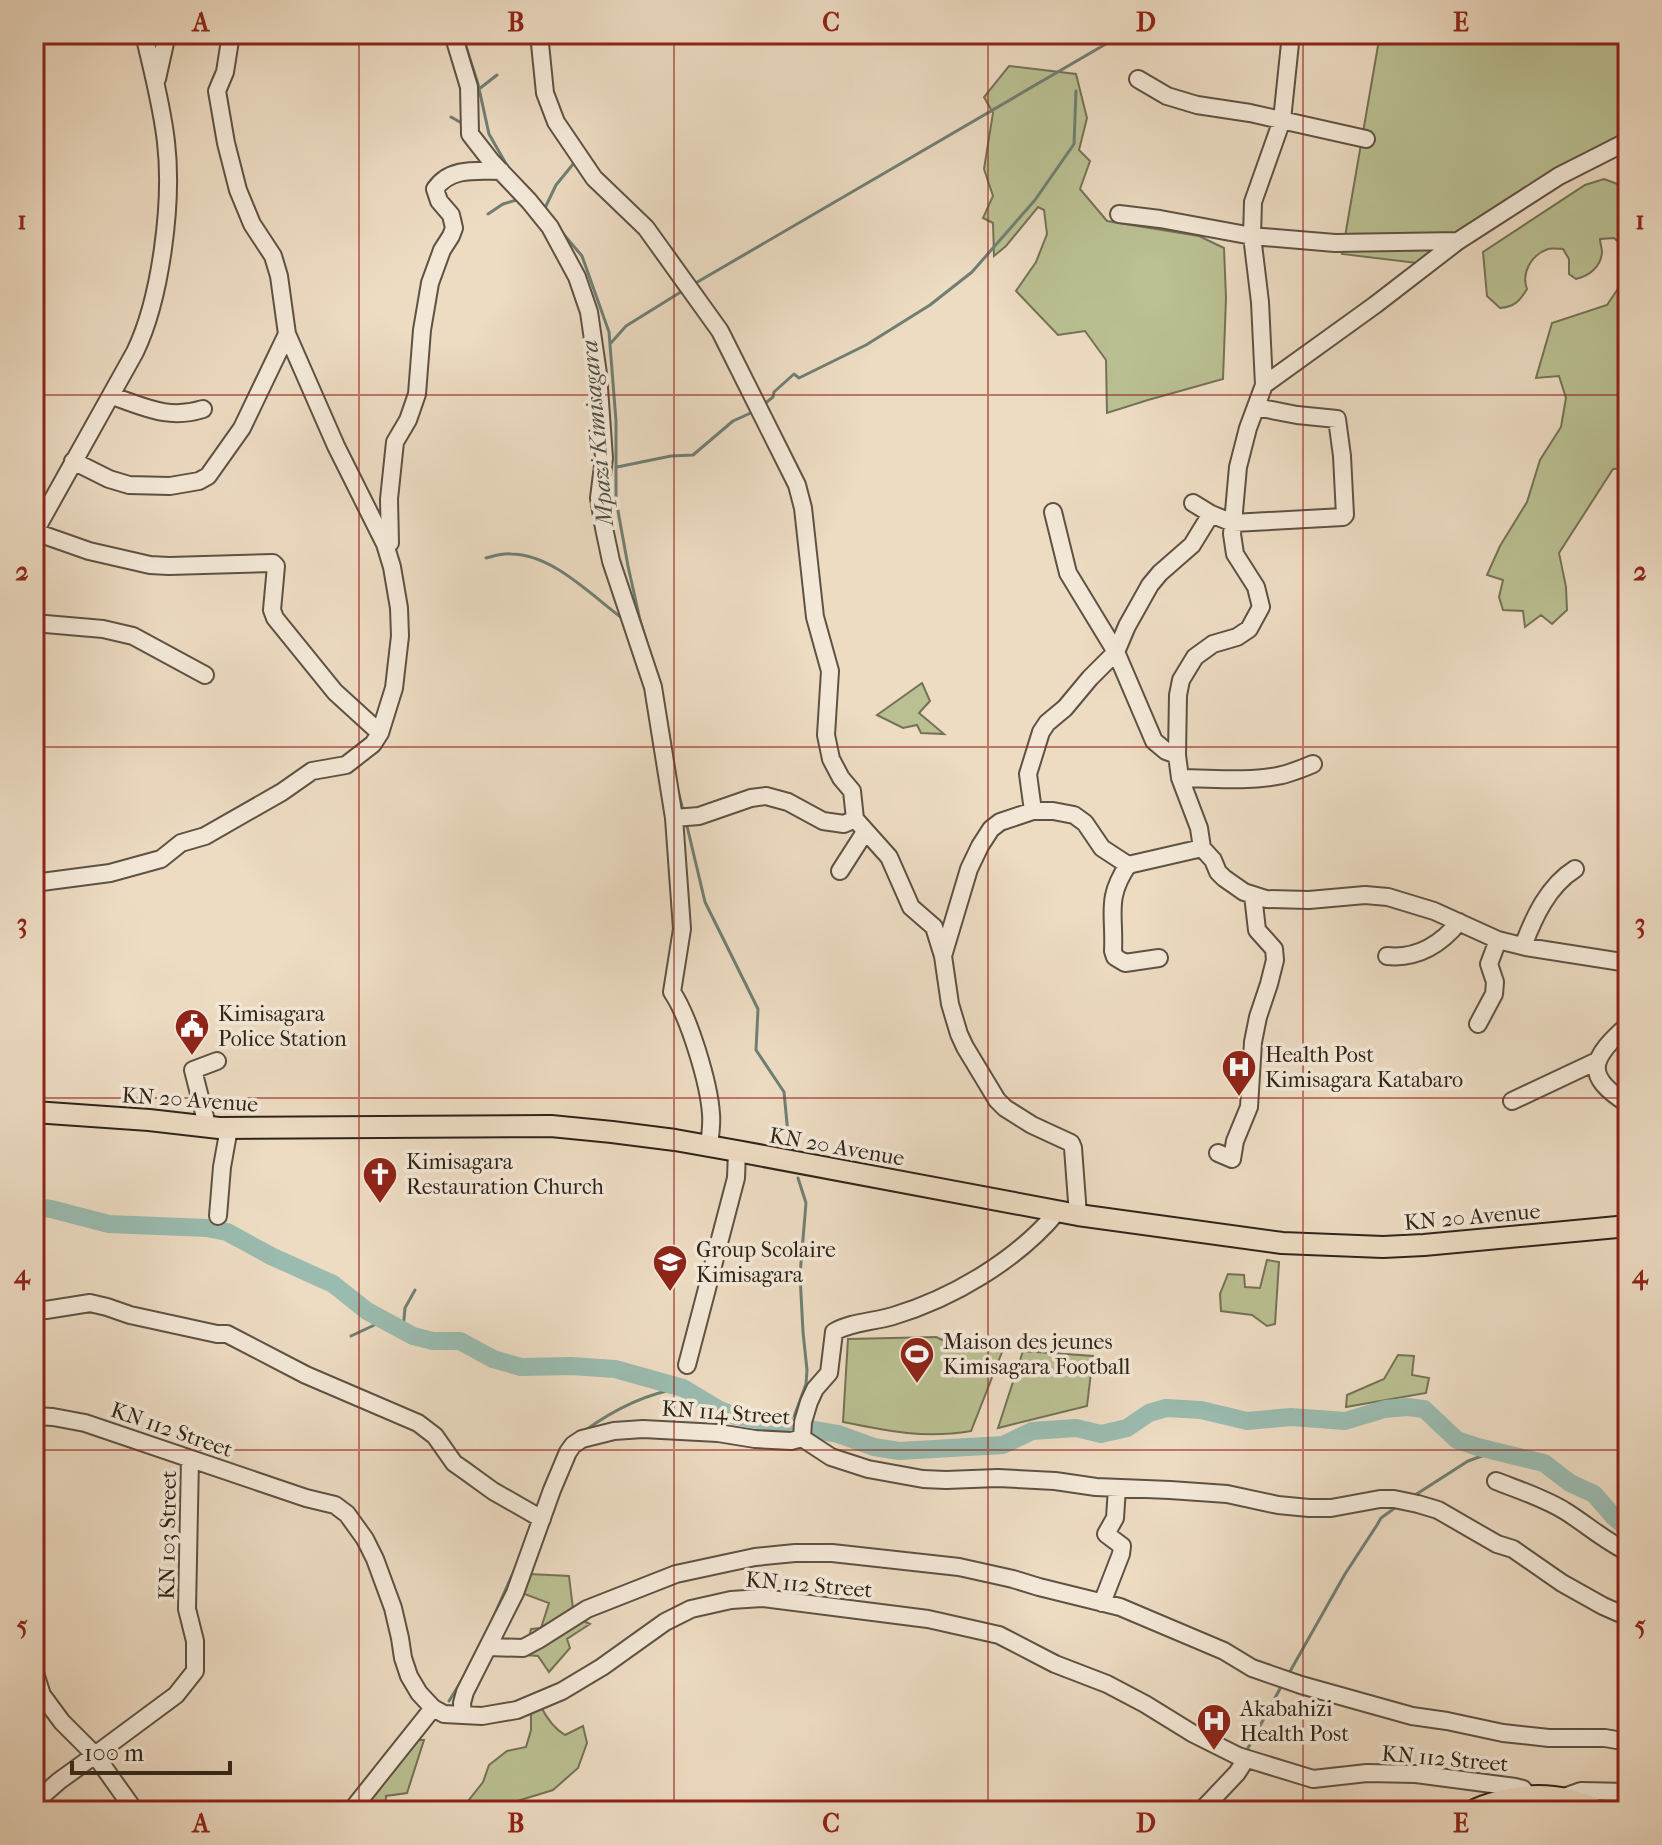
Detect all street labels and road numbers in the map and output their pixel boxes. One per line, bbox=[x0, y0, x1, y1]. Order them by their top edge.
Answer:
street label: KN 20 Avenue bbox=[121, 1082, 259, 1118]
street label: KN 20 Avenue bbox=[767, 1122, 906, 1172]
street label: KN 20 Avenue bbox=[1403, 1198, 1541, 1236]
street label: KN 114 Street bbox=[661, 1396, 791, 1430]
street label: KN 112 Street bbox=[107, 1397, 236, 1463]
street label: KN 103 Street bbox=[154, 1470, 182, 1600]
street label: KN 112 Street bbox=[744, 1567, 874, 1604]
street label: KN 112 Street bbox=[1380, 1741, 1510, 1778]

